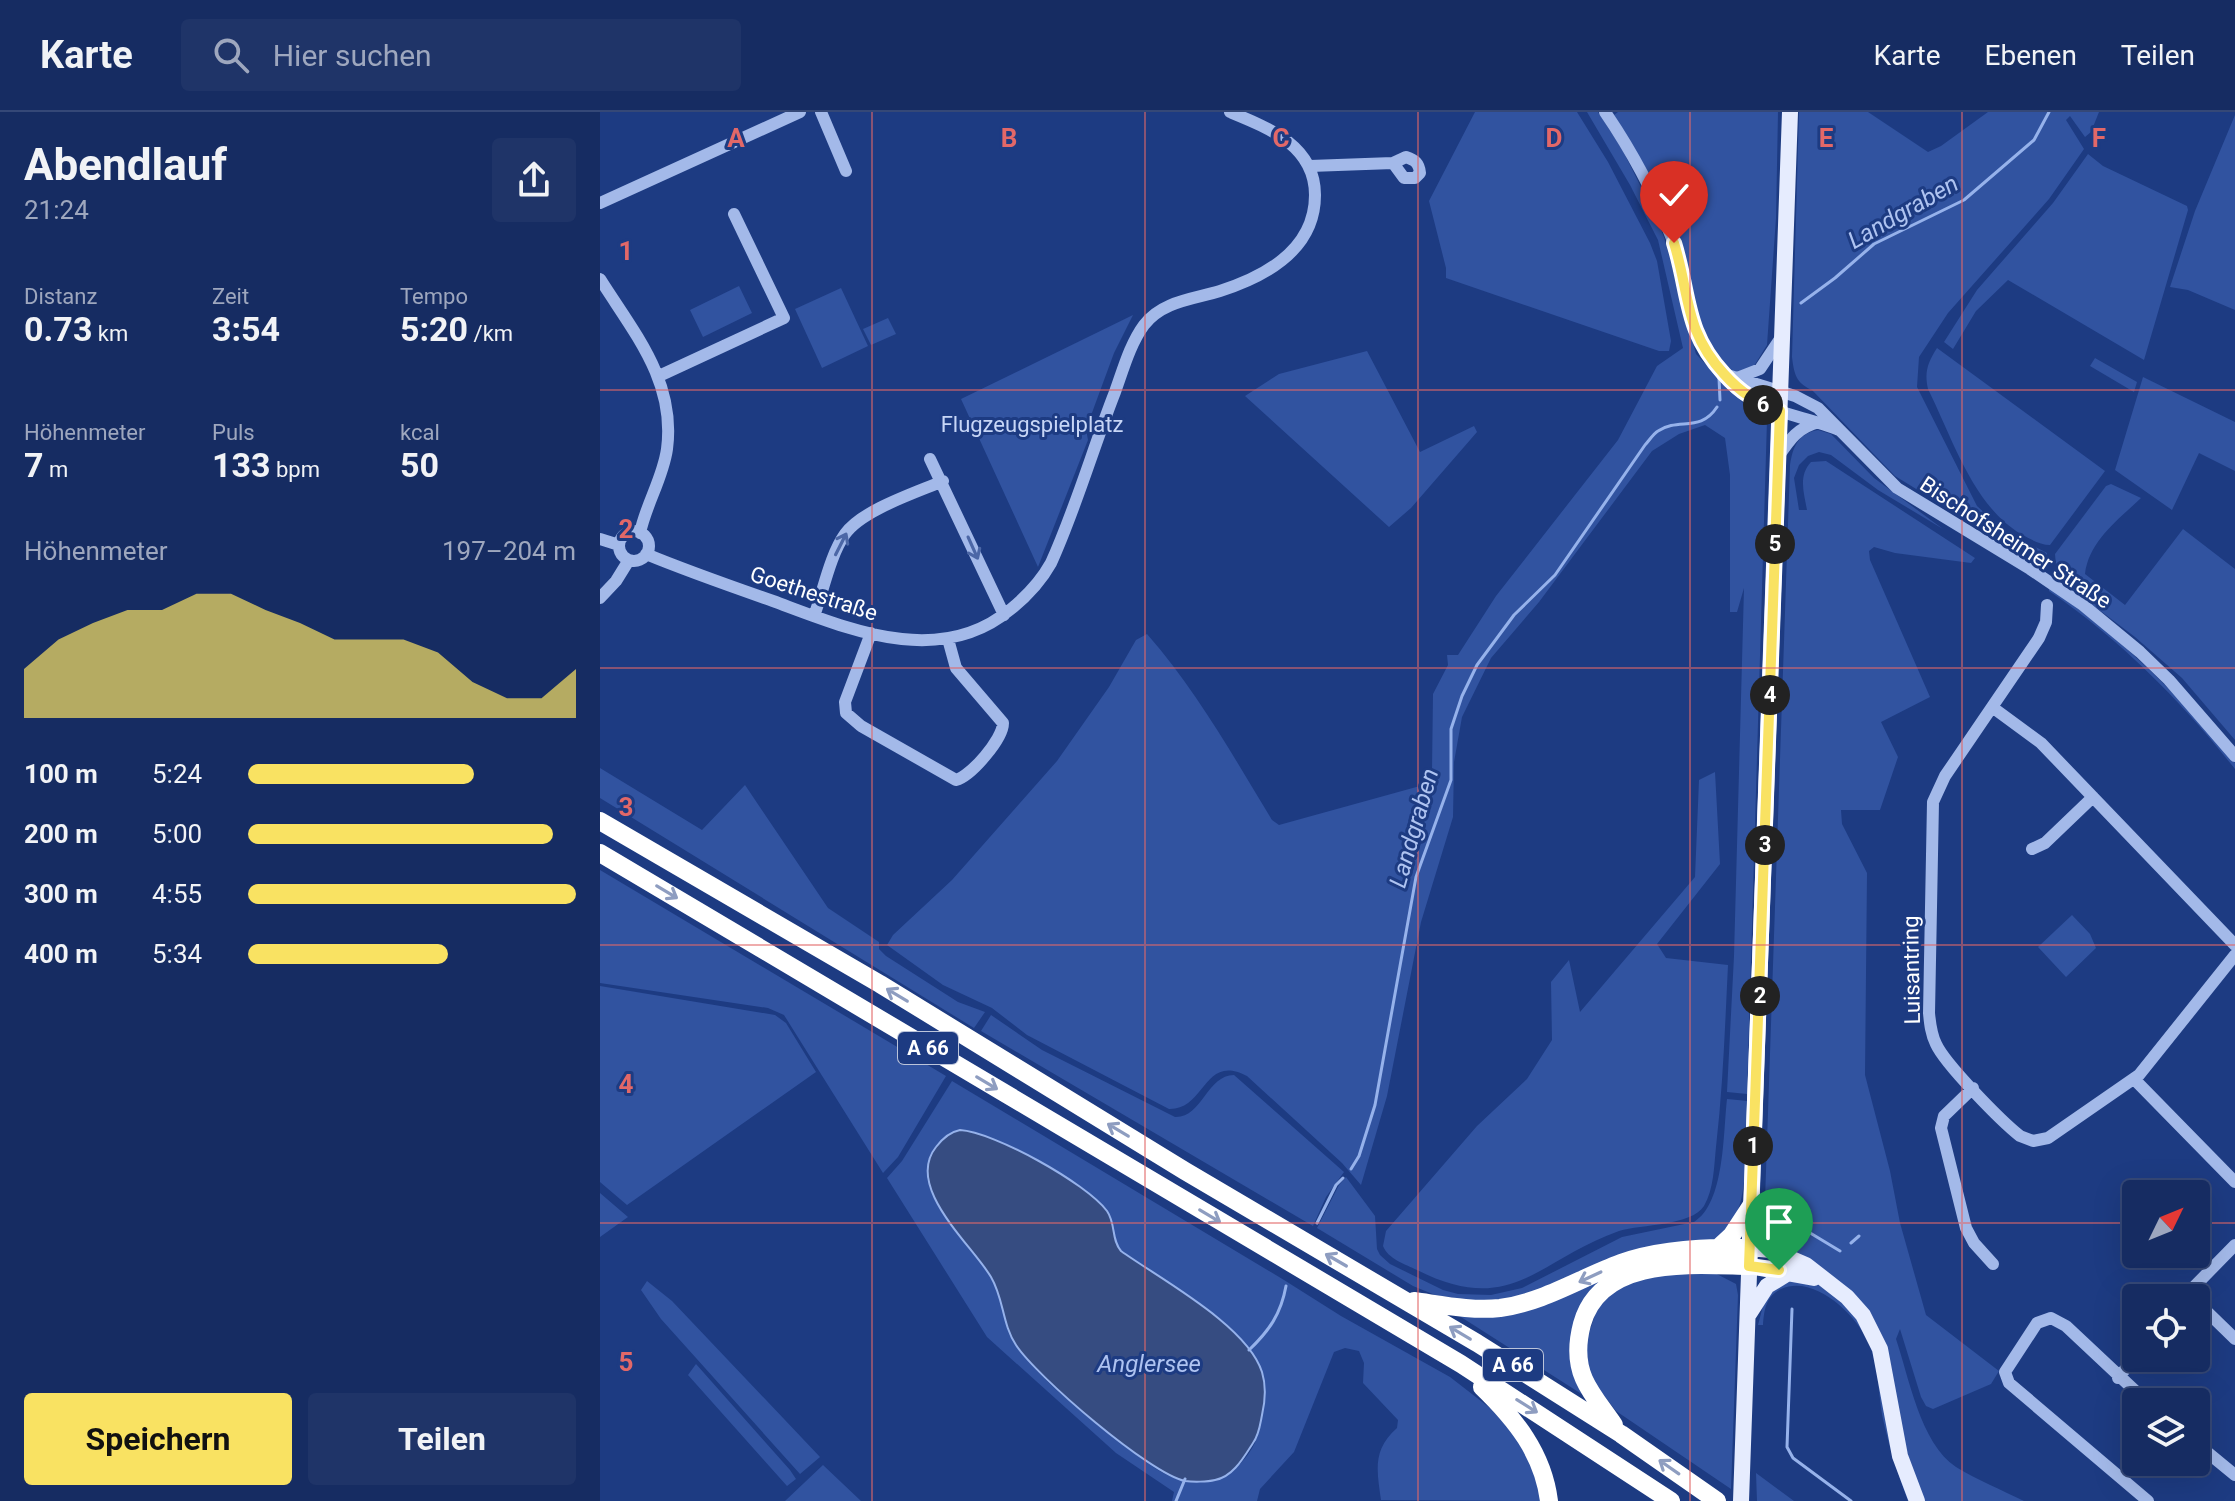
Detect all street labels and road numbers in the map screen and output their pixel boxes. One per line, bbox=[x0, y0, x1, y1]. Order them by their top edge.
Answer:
street label: Bischofsheimer Straße bbox=[1916, 471, 2116, 614]
street label: Goethestraße bbox=[747, 561, 881, 626]
street label: Luisantring bbox=[1898, 915, 1925, 1025]
road number: A 66 bbox=[898, 1032, 958, 1064]
road number: A 66 bbox=[1483, 1349, 1543, 1381]

